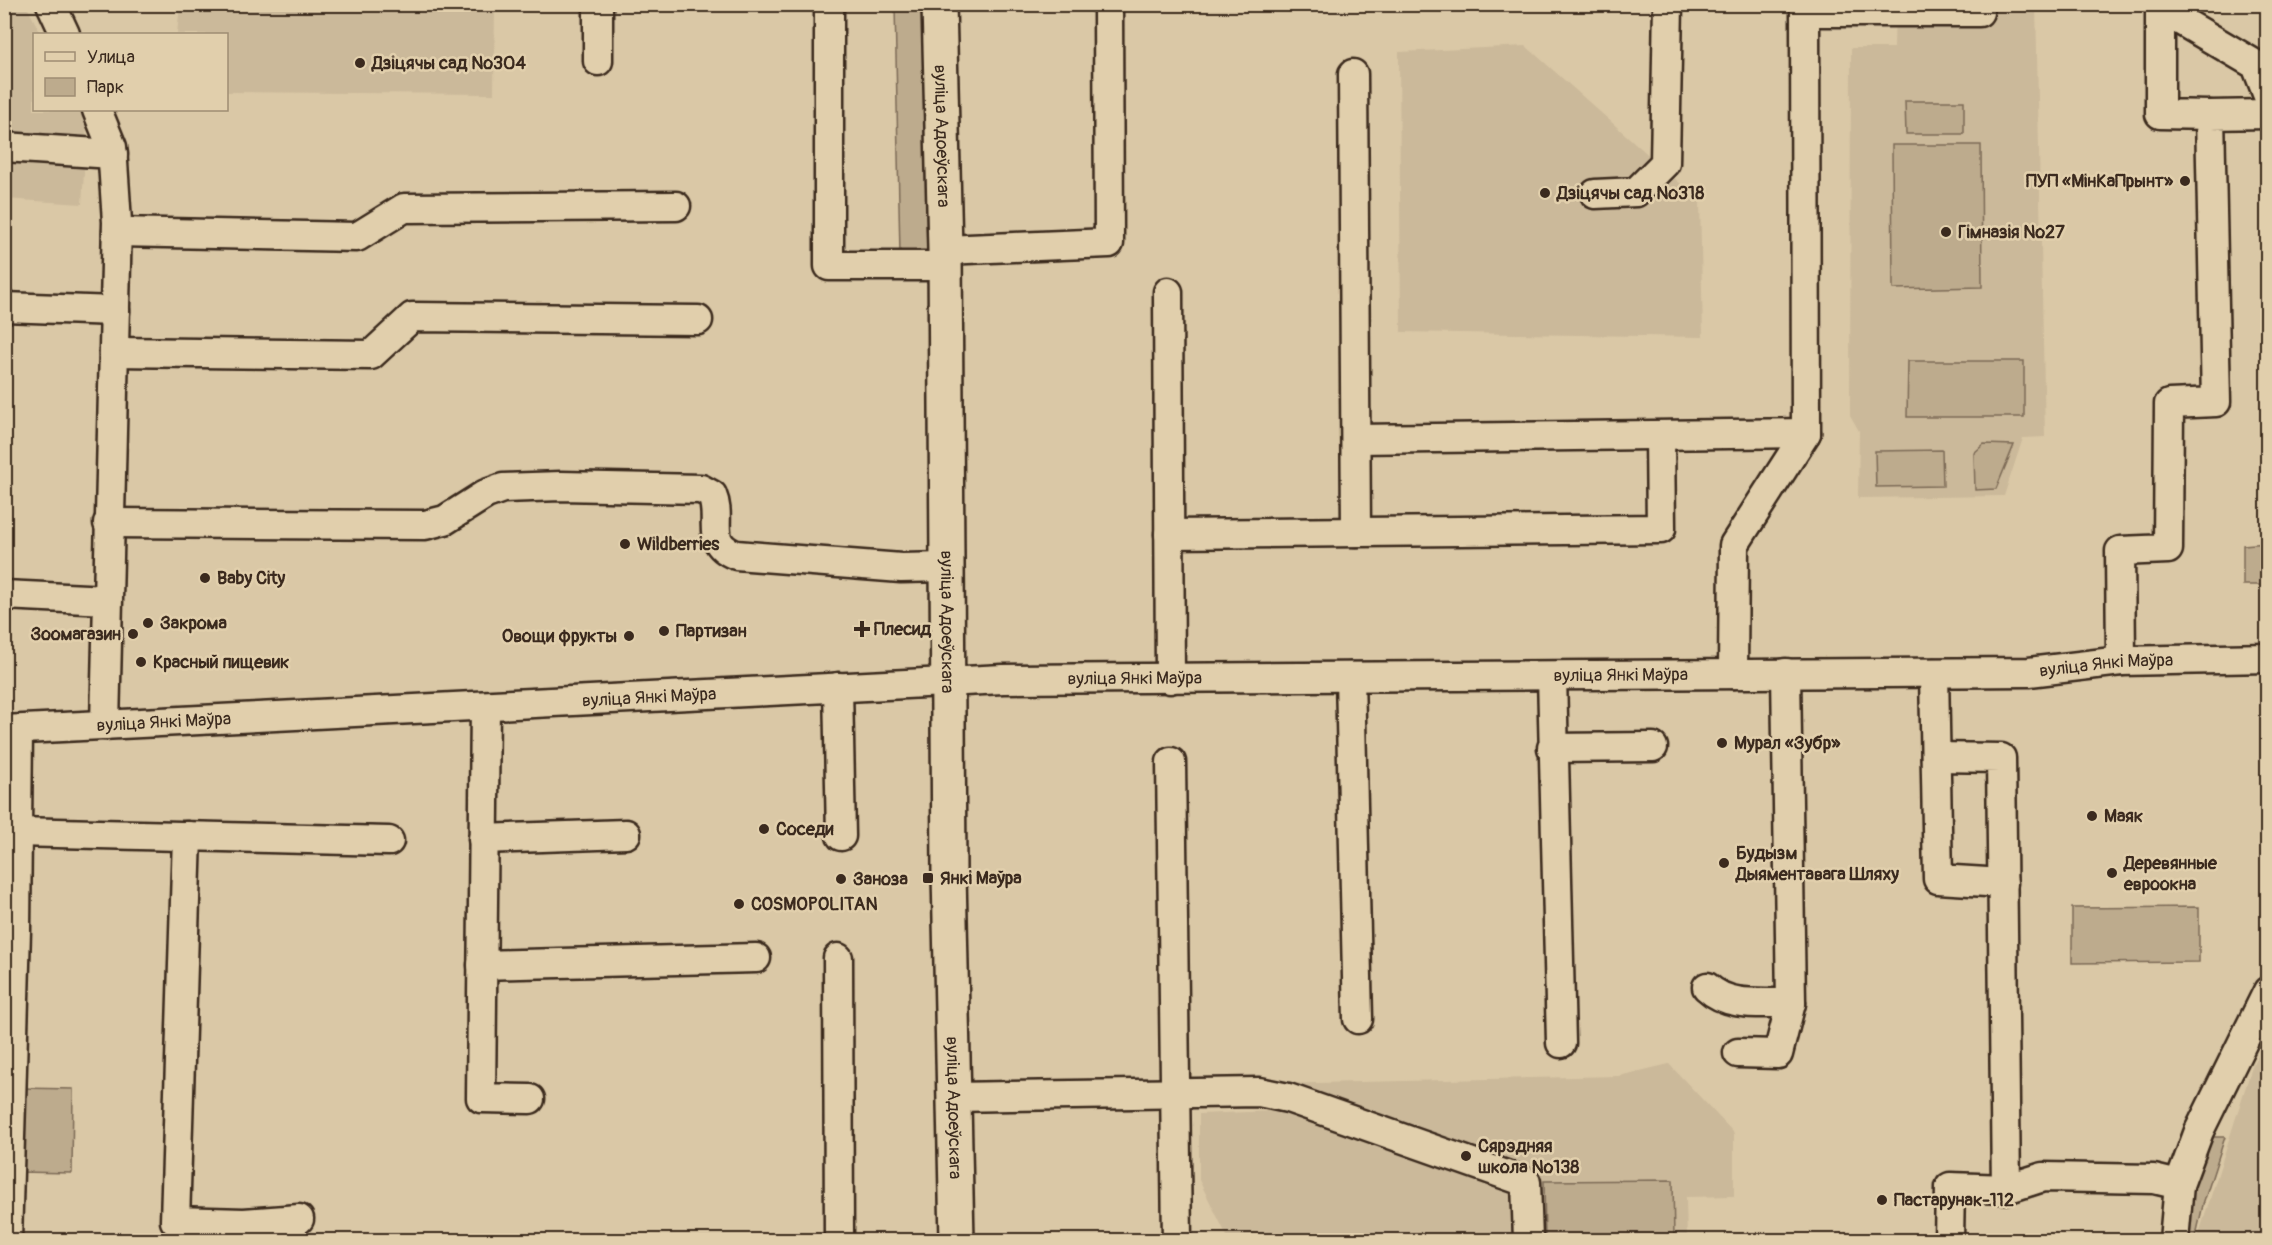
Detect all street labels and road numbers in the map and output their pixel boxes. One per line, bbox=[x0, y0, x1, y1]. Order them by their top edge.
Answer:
street label: вуліца Адоеўскага bbox=[929, 64, 955, 208]
street label: вуліца Адоеўскага bbox=[935, 550, 959, 693]
street label: вуліца Янкі Маўра bbox=[2038, 648, 2174, 682]
street label: вуліца Янкі Маўра bbox=[1553, 663, 1688, 687]
street label: вуліца Янкі Маўра bbox=[1067, 666, 1202, 690]
street label: вуліца Янкі Маўра bbox=[581, 682, 717, 712]
street label: вуліца Янкі Маўра bbox=[96, 707, 232, 737]
street label: вуліца Адоеўскага bbox=[941, 1036, 967, 1180]

